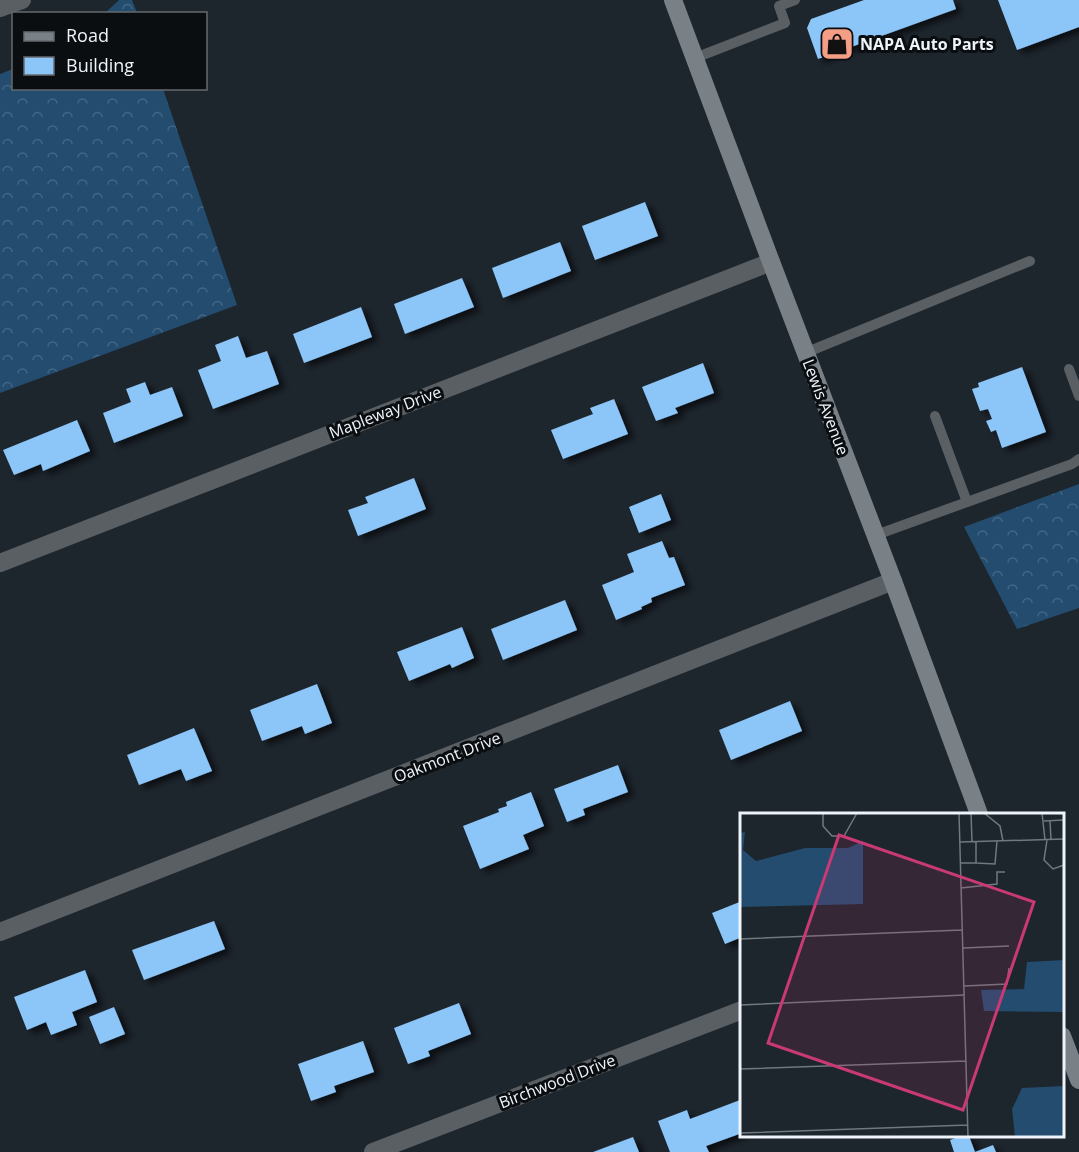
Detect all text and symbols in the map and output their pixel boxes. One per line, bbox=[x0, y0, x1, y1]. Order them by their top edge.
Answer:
legend bbox=[12, 12, 207, 90]
text: Road bbox=[66, 23, 109, 47]
shop icon: NAPA Auto Parts bbox=[819, 26, 855, 62]
place label: NAPA Auto Parts bbox=[860, 33, 994, 55]
text: Building bbox=[66, 53, 134, 77]
street label: Lewis Avenue bbox=[798, 356, 854, 458]
street label: Mapleway Drive bbox=[326, 380, 444, 444]
street label: Oakmont Drive bbox=[390, 726, 504, 788]
inset map bbox=[740, 813, 1064, 1137]
street label: Birchwood Drive bbox=[496, 1049, 618, 1113]

